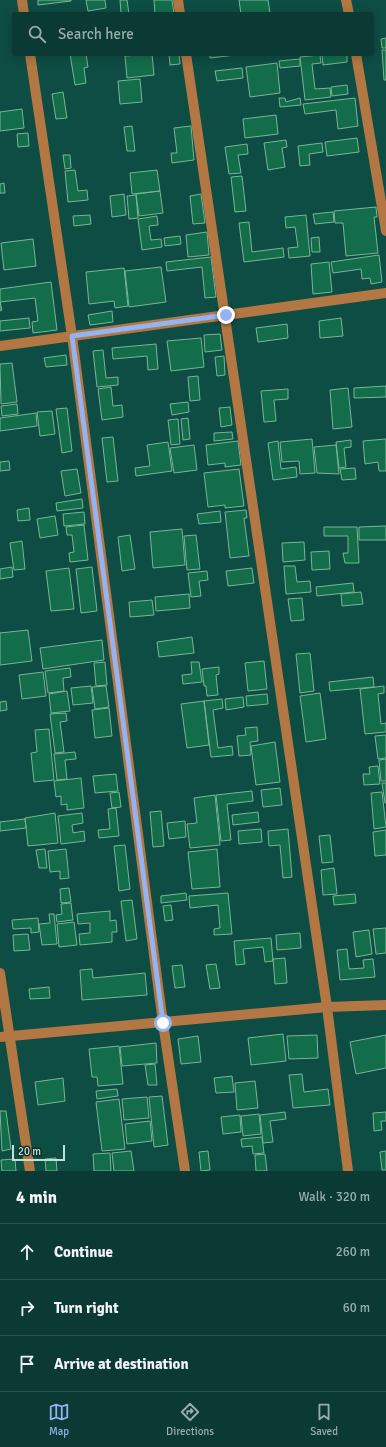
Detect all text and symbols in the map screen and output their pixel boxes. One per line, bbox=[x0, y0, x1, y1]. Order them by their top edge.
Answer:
search box bbox=[12, 12, 374, 56]
icon: search bbox=[26, 23, 48, 45]
text: Search here bbox=[58, 25, 134, 43]
route end bbox=[217, 306, 235, 324]
route start bbox=[154, 1014, 172, 1032]
scale bar bbox=[12, 1143, 65, 1162]
text: 20 m bbox=[18, 1145, 41, 1158]
text: 4 min bbox=[16, 1187, 57, 1208]
text: Walk · 320 m bbox=[299, 1189, 370, 1205]
icon: ahead bbox=[16, 1241, 38, 1263]
text: Continue bbox=[54, 1243, 113, 1261]
text: 260 m bbox=[336, 1244, 370, 1260]
icon: right bbox=[16, 1297, 38, 1319]
text: Turn right bbox=[54, 1299, 119, 1317]
text: 60 m bbox=[343, 1300, 370, 1316]
icon: arrive bbox=[16, 1353, 38, 1375]
text: Arrive at destination bbox=[54, 1355, 189, 1373]
tab: Map bbox=[48, 1401, 70, 1438]
tab: Directions bbox=[166, 1401, 214, 1438]
tab: Saved bbox=[310, 1401, 338, 1438]

